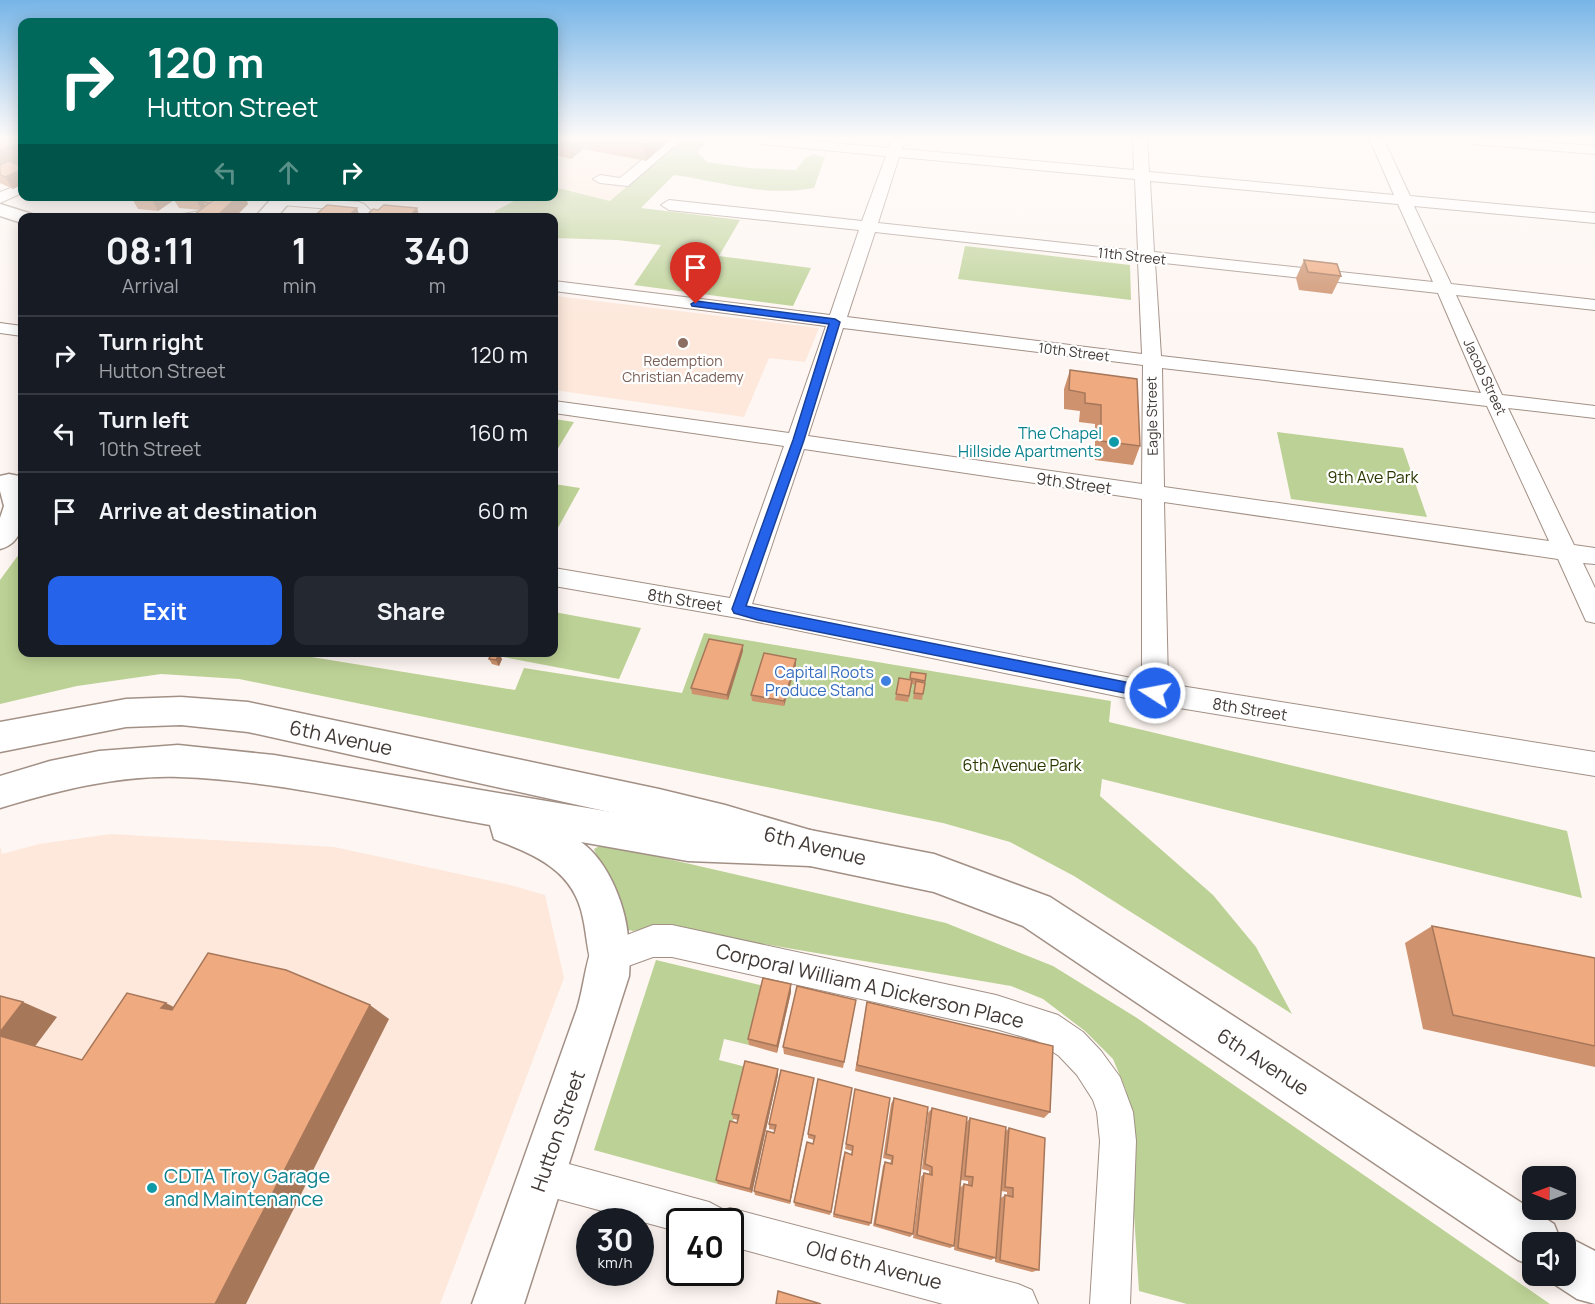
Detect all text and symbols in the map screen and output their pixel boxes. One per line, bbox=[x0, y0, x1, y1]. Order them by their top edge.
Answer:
text: 120 m bbox=[147, 33, 264, 91]
icon: right bbox=[48, 42, 126, 120]
text: Hutton Street bbox=[147, 88, 318, 125]
icon: left bbox=[209, 156, 242, 189]
icon: ahead bbox=[272, 156, 305, 189]
icon: right bbox=[335, 156, 368, 189]
text: 08:11 bbox=[106, 226, 195, 275]
text: 1 bbox=[292, 226, 307, 275]
text: 340 bbox=[404, 226, 470, 275]
pin bbox=[670, 242, 721, 304]
street label: 11th Street bbox=[1097, 242, 1168, 269]
icon: arrive bbox=[679, 251, 712, 284]
text: Arrival bbox=[122, 272, 179, 299]
text: min bbox=[283, 272, 316, 299]
text: m bbox=[429, 272, 446, 299]
text: Turn right bbox=[99, 327, 204, 357]
street label: Jacob Street bbox=[1459, 335, 1512, 418]
marker: Redemption Christian Academy bbox=[676, 336, 690, 350]
street label: 10th Street bbox=[1037, 338, 1111, 365]
icon: right bbox=[48, 339, 81, 372]
text: 120 m bbox=[470, 340, 528, 370]
place label: Redemption Christian Academy bbox=[622, 351, 744, 386]
text: Hutton Street bbox=[99, 357, 226, 384]
street label: Eagle Street bbox=[1141, 376, 1162, 456]
text: Turn left bbox=[99, 405, 189, 435]
icon: left bbox=[48, 417, 81, 450]
text: 160 m bbox=[469, 418, 528, 448]
place label: The Chapel Hillside Apartments bbox=[958, 422, 1102, 462]
text: 10th Street bbox=[99, 435, 202, 462]
marker: The Chapel Hillside Apartments bbox=[1107, 435, 1121, 449]
park label: 9th Ave Park bbox=[1328, 466, 1419, 488]
street label: 9th Street bbox=[1035, 467, 1113, 499]
icon: arrive bbox=[48, 495, 81, 528]
text: Arrive at destination bbox=[99, 496, 317, 526]
text: 60 m bbox=[478, 496, 528, 526]
button: Exit bbox=[48, 576, 282, 645]
button: Share bbox=[294, 576, 528, 645]
street label: 8th Street bbox=[646, 583, 724, 617]
place label: Capital Roots Produce Stand bbox=[765, 661, 874, 701]
position arrow bbox=[1123, 661, 1187, 725]
marker: Capital Roots Produce Stand bbox=[879, 674, 893, 688]
street label: 8th Street bbox=[1211, 692, 1289, 726]
street label: 6th Avenue bbox=[287, 713, 395, 762]
park label: 6th Avenue Park bbox=[963, 754, 1083, 776]
street label: 6th Avenue bbox=[761, 820, 869, 871]
street label: Corporal William A Dickerson Place bbox=[713, 937, 1027, 1034]
street label: 6th Avenue bbox=[1212, 1022, 1315, 1101]
street label: Hutton Street bbox=[524, 1066, 591, 1195]
place label: CDTA Troy Garage and Maintenance bbox=[164, 1162, 330, 1212]
north arrow bbox=[1522, 1166, 1576, 1220]
map controls bbox=[1522, 1166, 1576, 1286]
marker: CDTA Troy Garage and Maintenance bbox=[145, 1181, 159, 1195]
speed limit sign: 40 bbox=[666, 1208, 744, 1286]
text: 30 bbox=[596, 1219, 634, 1260]
button: sound bbox=[1522, 1232, 1576, 1286]
street label: Old 6th Avenue bbox=[803, 1233, 945, 1296]
text: km/h bbox=[598, 1252, 632, 1273]

